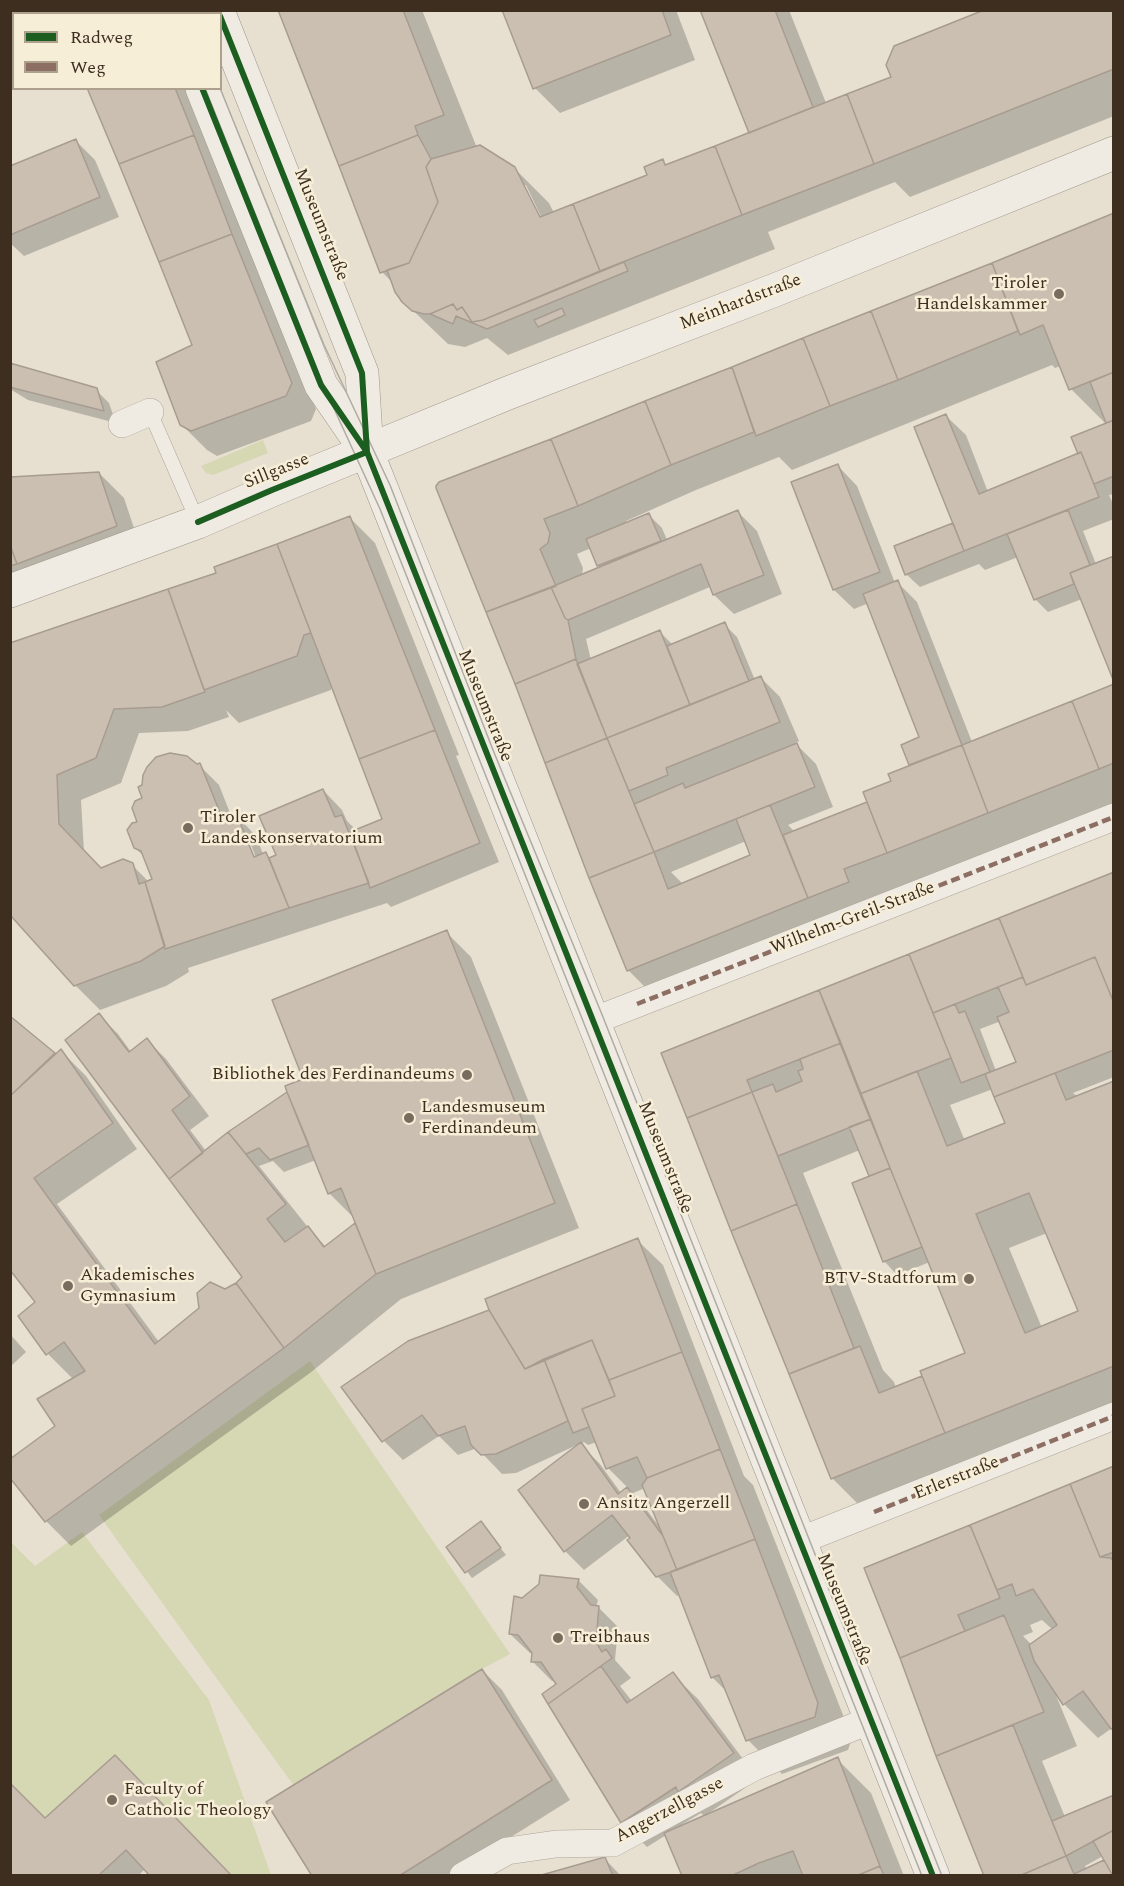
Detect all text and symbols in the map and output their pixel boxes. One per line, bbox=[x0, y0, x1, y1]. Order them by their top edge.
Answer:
legend bbox=[12, 12, 222, 90]
text: Radweg bbox=[70, 24, 133, 51]
text: Weg bbox=[70, 54, 106, 81]
street label: Museumstraße bbox=[288, 166, 352, 284]
street label: Meinhardstraße bbox=[677, 270, 805, 336]
place label: Tiroler Handelskammer bbox=[916, 273, 1047, 316]
marker: Tiroler Handelskammer bbox=[1052, 287, 1066, 301]
street label: Sillgasse bbox=[241, 449, 313, 495]
street label: Museumstraße bbox=[452, 647, 516, 765]
place label: Tiroler Landeskonservatorium bbox=[200, 807, 383, 850]
marker: Tiroler Landeskonservatorium bbox=[181, 821, 195, 835]
street label: Wilhelm-Greil-Straße bbox=[768, 878, 938, 960]
place label: Bibliothek des Ferdinandeums bbox=[212, 1064, 455, 1086]
marker: Bibliothek des Ferdinandeums bbox=[460, 1068, 474, 1082]
place label: Landesmuseum Ferdinandeum bbox=[421, 1097, 546, 1140]
street label: Museumstraße bbox=[632, 1099, 696, 1217]
marker: Landesmuseum Ferdinandeum bbox=[402, 1111, 416, 1125]
place label: Akademisches Gymnasium bbox=[80, 1265, 195, 1308]
place label: BTV-Stadtforum bbox=[824, 1268, 957, 1290]
marker: BTV-Stadtforum bbox=[962, 1272, 976, 1286]
marker: Akademisches Gymnasium bbox=[61, 1279, 75, 1293]
street label: Erlerstraße bbox=[911, 1452, 1003, 1506]
place label: Ansitz Angerzell bbox=[596, 1493, 730, 1515]
marker: Ansitz Angerzell bbox=[577, 1497, 591, 1511]
street label: Museumstraße bbox=[811, 1551, 875, 1669]
place label: Treibhaus bbox=[570, 1627, 650, 1649]
marker: Treibhaus bbox=[551, 1631, 565, 1645]
street label: Angerzellgasse bbox=[612, 1773, 728, 1849]
place label: Faculty of Catholic Theology bbox=[124, 1779, 271, 1822]
marker: Faculty of Catholic Theology bbox=[105, 1793, 119, 1807]

